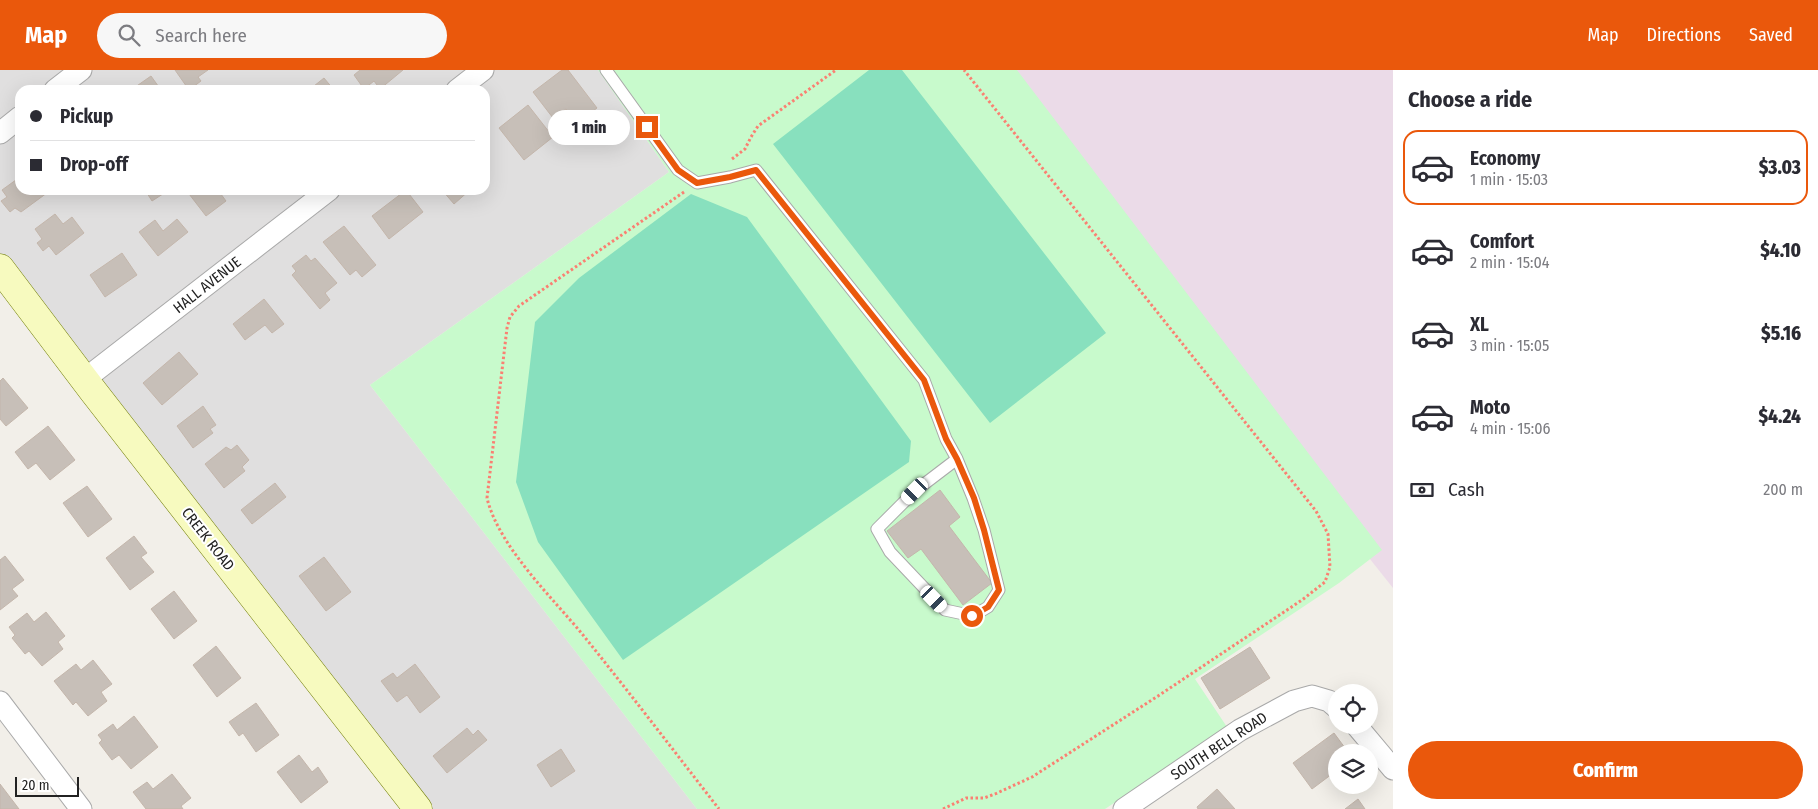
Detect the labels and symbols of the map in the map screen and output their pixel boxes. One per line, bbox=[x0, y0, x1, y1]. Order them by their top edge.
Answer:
callout: 1 min bbox=[547, 110, 630, 144]
route end bbox=[636, 116, 658, 138]
street label: HALL AVENUE bbox=[170, 253, 244, 317]
car bbox=[899, 475, 930, 507]
street label: CREEK ROAD bbox=[178, 504, 238, 574]
car bbox=[918, 583, 949, 615]
route start bbox=[961, 605, 983, 627]
street label: SOUTH BELL ROAD bbox=[1167, 708, 1271, 784]
scale bar bbox=[15, 774, 79, 797]

